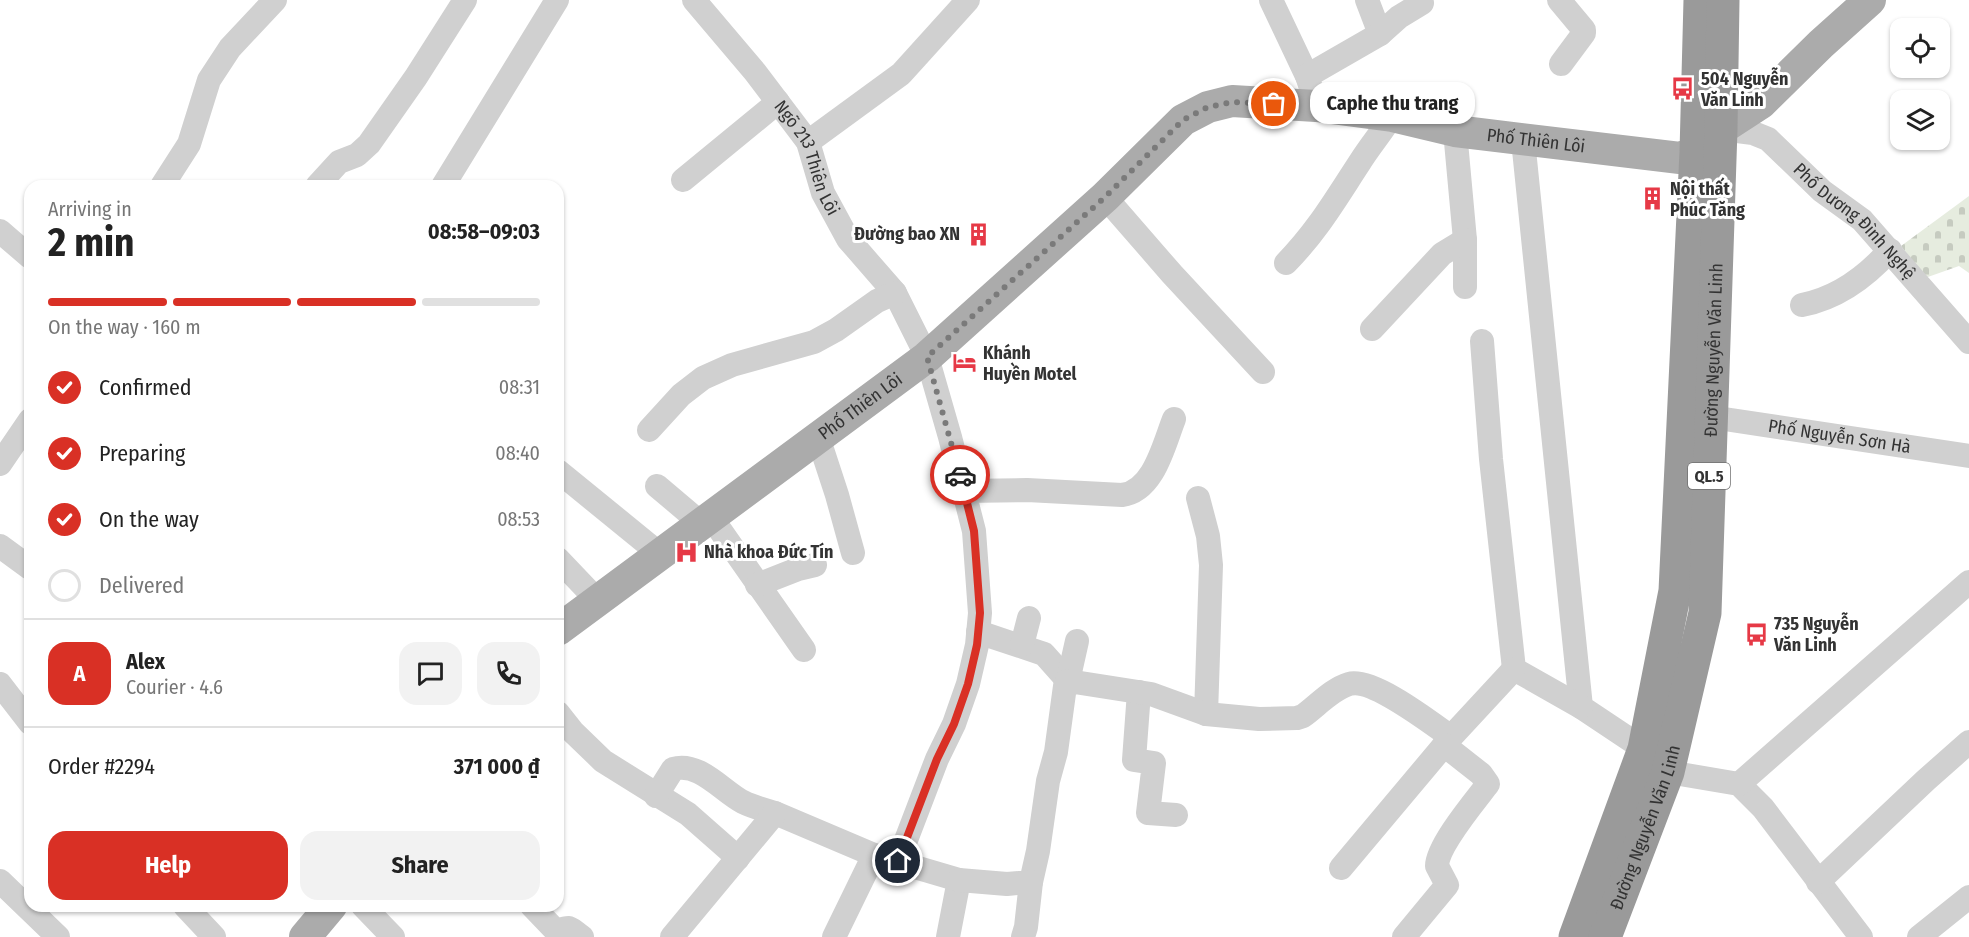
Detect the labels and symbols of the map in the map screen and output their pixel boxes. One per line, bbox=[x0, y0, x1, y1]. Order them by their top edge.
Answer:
place label: 504 Nguyễn Văn Linh bbox=[1700, 67, 1789, 111]
bus stop icon: 504 Nguyễn Văn Linh bbox=[1670, 76, 1696, 102]
pin bbox=[1248, 78, 1299, 129]
callout: Caphe thu trang bbox=[1310, 83, 1475, 125]
street label: Ngõ 213 Thiên Lôi bbox=[769, 96, 844, 219]
street label: Phố Thiên Lôi bbox=[1486, 124, 1586, 158]
street label: Phố Dương Đình Nghệ bbox=[1789, 158, 1920, 284]
place label: Nội thất Phúc Tăng bbox=[1670, 177, 1745, 221]
building icon: Nội thất Phúc Tăng bbox=[1639, 186, 1665, 212]
building icon: Đường bao XN bbox=[965, 221, 991, 247]
place label: Đường bao XN bbox=[854, 223, 960, 245]
street label: Đường Nguyễn Văn Linh bbox=[1700, 263, 1728, 437]
place label: Khánh Huyền Motel bbox=[983, 342, 1077, 385]
hotel icon: Khánh Huyền Motel bbox=[952, 350, 978, 376]
street label: Phố Thiên Lôi bbox=[814, 368, 907, 445]
street label: Phố Nguyễn Sơn Hà bbox=[1767, 415, 1912, 458]
courier bbox=[930, 445, 990, 505]
road number: QL.5 bbox=[1688, 463, 1730, 489]
hospital icon: Nhà khoa Đức Tín bbox=[673, 539, 699, 565]
place label: Nhà khoa Đức Tín bbox=[704, 541, 833, 563]
place label: 735 Nguyễn Văn Linh bbox=[1773, 612, 1859, 656]
bus stop icon: 735 Nguyễn Văn Linh bbox=[1743, 621, 1769, 647]
street label: Đường Nguyễn Văn Linh bbox=[1605, 743, 1685, 913]
pin bbox=[872, 835, 923, 886]

